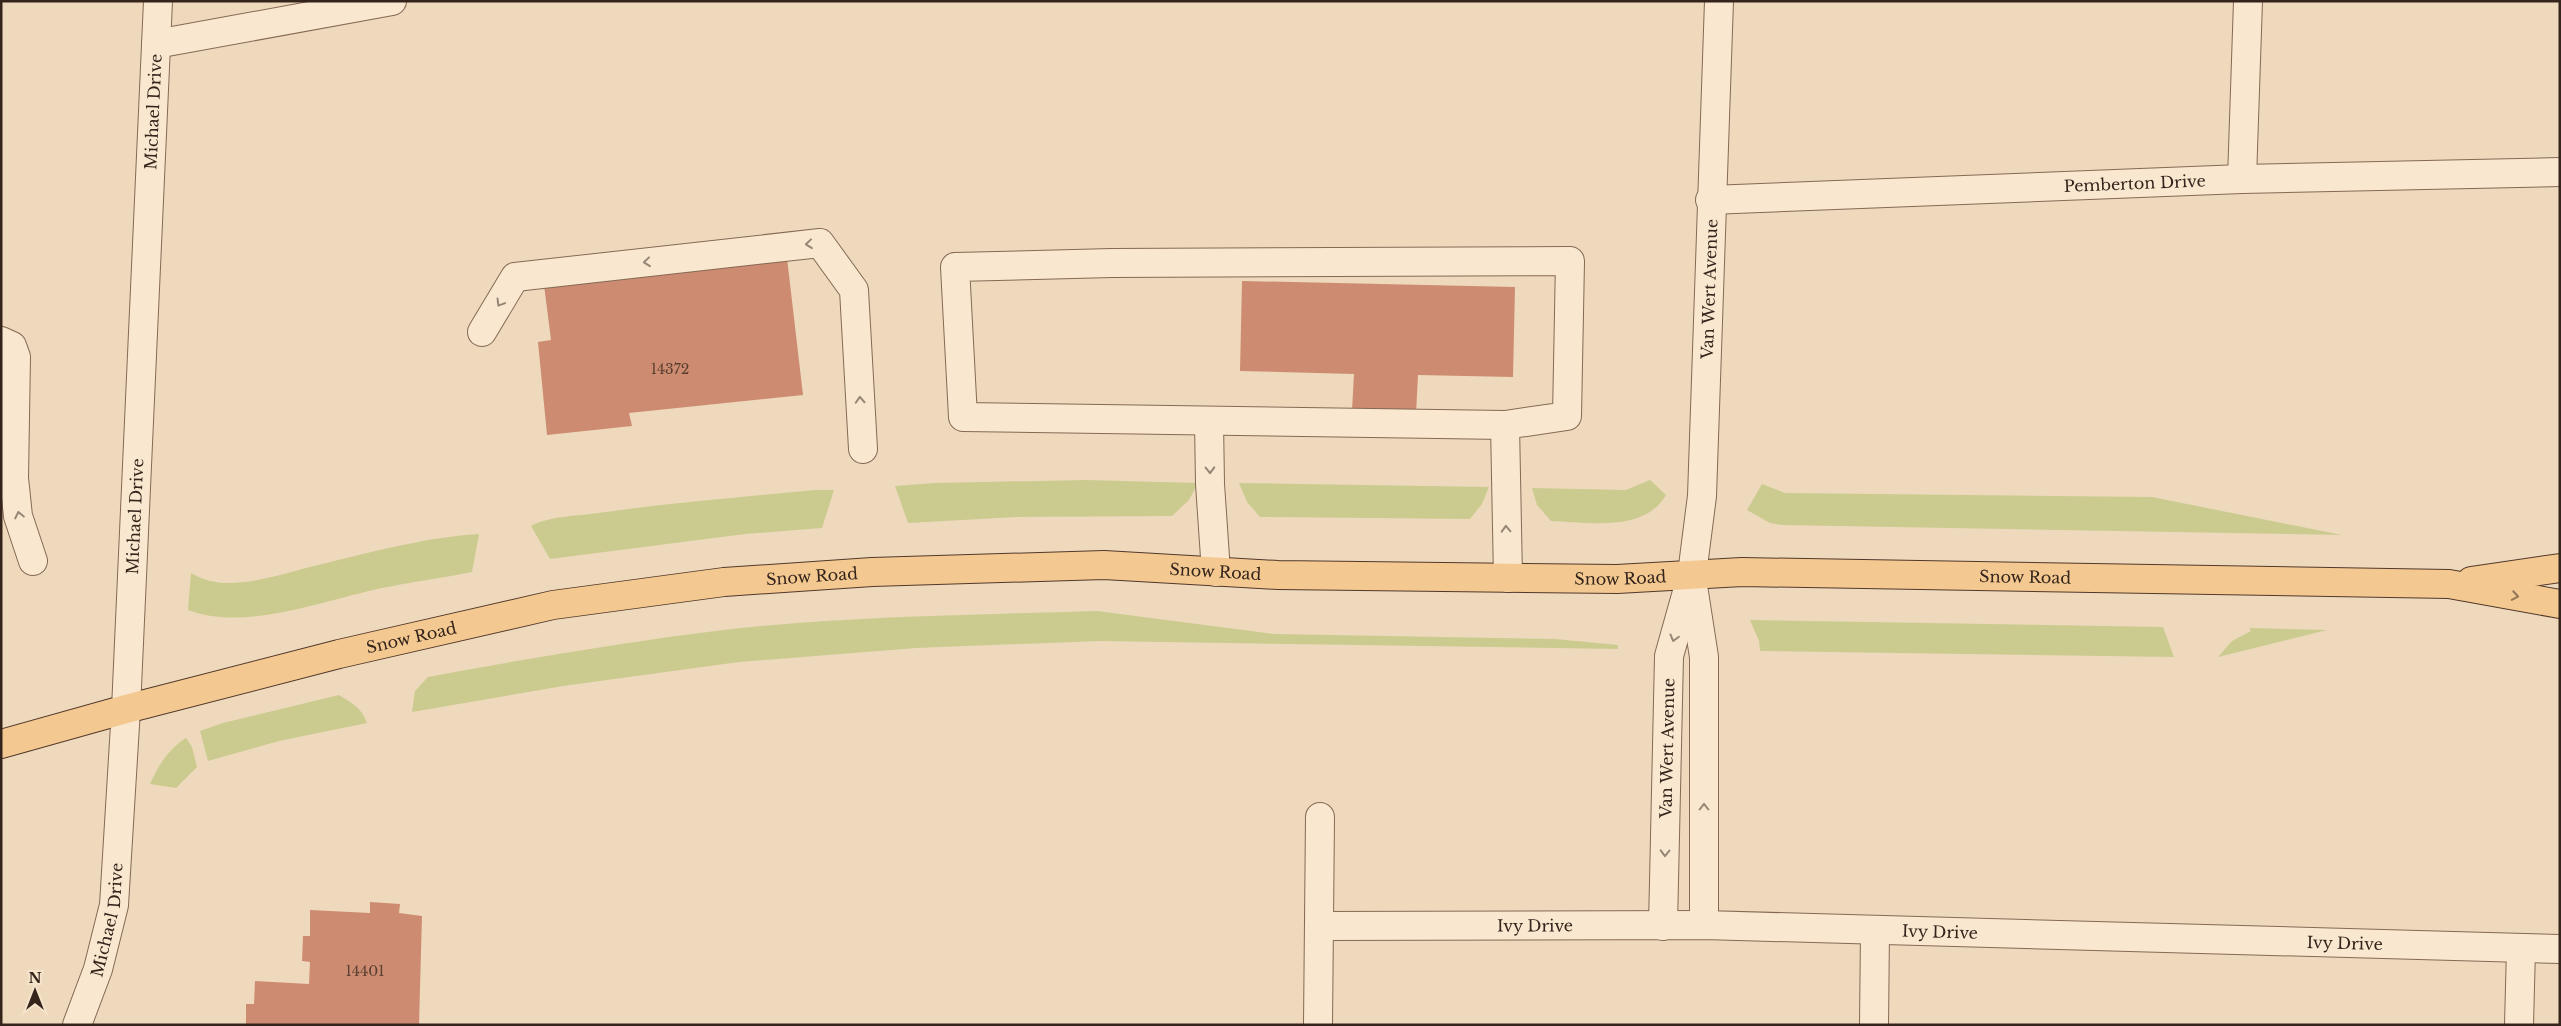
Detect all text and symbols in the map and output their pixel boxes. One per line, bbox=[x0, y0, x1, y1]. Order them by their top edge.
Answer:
street label: Michael Drive bbox=[140, 53, 166, 170]
street label: Pemberton Drive bbox=[2063, 170, 2206, 196]
street label: Van Wert Avenue bbox=[1697, 219, 1722, 360]
one-way arrow bbox=[804, 238, 812, 249]
one-way arrow bbox=[643, 256, 651, 267]
one-way arrow bbox=[496, 297, 506, 306]
house number: 14372 bbox=[651, 360, 689, 378]
one-way arrow bbox=[855, 396, 866, 404]
street label: Michael Drive bbox=[122, 458, 147, 575]
one-way arrow bbox=[1205, 466, 1215, 474]
one-way arrow bbox=[14, 510, 25, 519]
one-way arrow bbox=[1501, 525, 1512, 533]
street label: Snow Road bbox=[1169, 559, 1262, 584]
street label: Snow Road bbox=[765, 563, 859, 589]
street label: Snow Road bbox=[1574, 566, 1667, 589]
street label: Snow Road bbox=[1979, 566, 2071, 588]
one-way arrow bbox=[2510, 590, 2519, 601]
street label: Snow Road bbox=[364, 617, 459, 657]
one-way arrow bbox=[1670, 634, 1680, 642]
street label: Van Wert Avenue bbox=[1655, 678, 1679, 819]
one-way arrow bbox=[1699, 802, 1709, 810]
one-way arrow bbox=[1659, 849, 1670, 857]
street label: Michael Drive bbox=[86, 862, 127, 979]
street label: Ivy Drive bbox=[1497, 915, 1573, 936]
street label: Ivy Drive bbox=[1902, 921, 1978, 943]
street label: Ivy Drive bbox=[2306, 932, 2383, 954]
house number: 14401 bbox=[346, 962, 384, 980]
north arrow bbox=[10, 966, 60, 1016]
text: N bbox=[28, 969, 42, 987]

